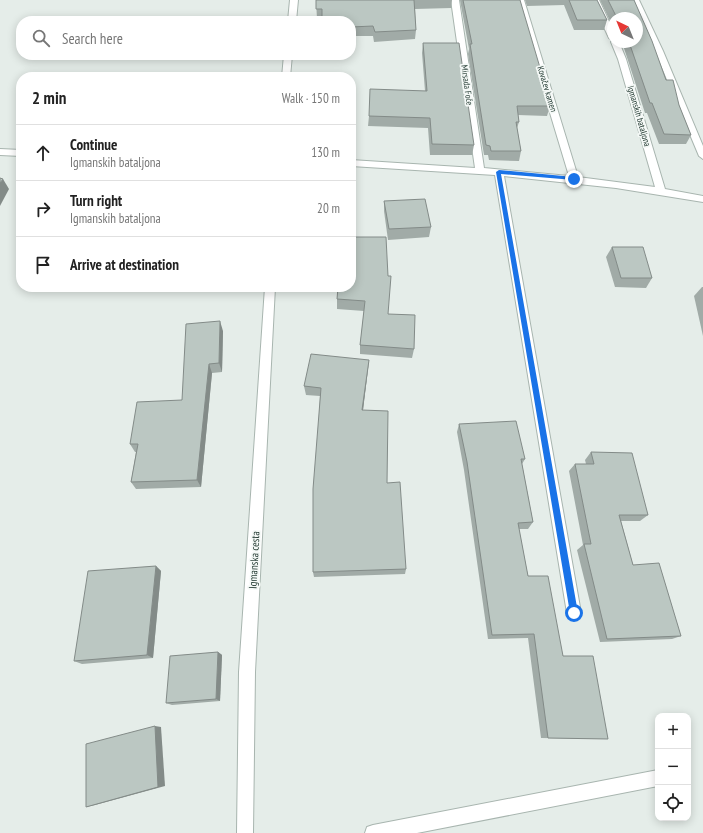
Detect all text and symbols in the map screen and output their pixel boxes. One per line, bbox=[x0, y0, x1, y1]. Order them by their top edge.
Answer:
north arrow bbox=[607, 12, 643, 48]
search box bbox=[16, 16, 356, 60]
icon: search bbox=[30, 27, 52, 49]
text: Search here bbox=[62, 29, 123, 48]
street label: Mirsada Foče bbox=[459, 64, 476, 106]
street label: Kovačev kamen bbox=[535, 65, 560, 113]
street label: Igmanskih bataljona bbox=[625, 84, 654, 148]
text: 2 min bbox=[32, 87, 66, 109]
text: Walk · 150 m bbox=[282, 90, 340, 107]
text: Continue bbox=[70, 135, 117, 154]
icon: ahead bbox=[32, 142, 54, 164]
text: 130 m bbox=[311, 144, 340, 161]
text: Igmanskih bataljona bbox=[70, 154, 161, 171]
route end bbox=[565, 170, 583, 188]
text: Turn right bbox=[70, 191, 122, 210]
icon: right bbox=[32, 198, 54, 220]
text: 20 m bbox=[317, 200, 340, 217]
text: Igmanskih bataljona bbox=[70, 210, 161, 227]
icon: arrive bbox=[32, 254, 54, 276]
text: Arrive at destination bbox=[70, 255, 179, 274]
street label: Igmanska cesta bbox=[245, 531, 263, 589]
route start bbox=[565, 604, 583, 622]
map controls bbox=[655, 713, 691, 821]
button: + bbox=[655, 713, 691, 749]
button: − bbox=[655, 749, 691, 785]
button: locate bbox=[655, 785, 691, 821]

